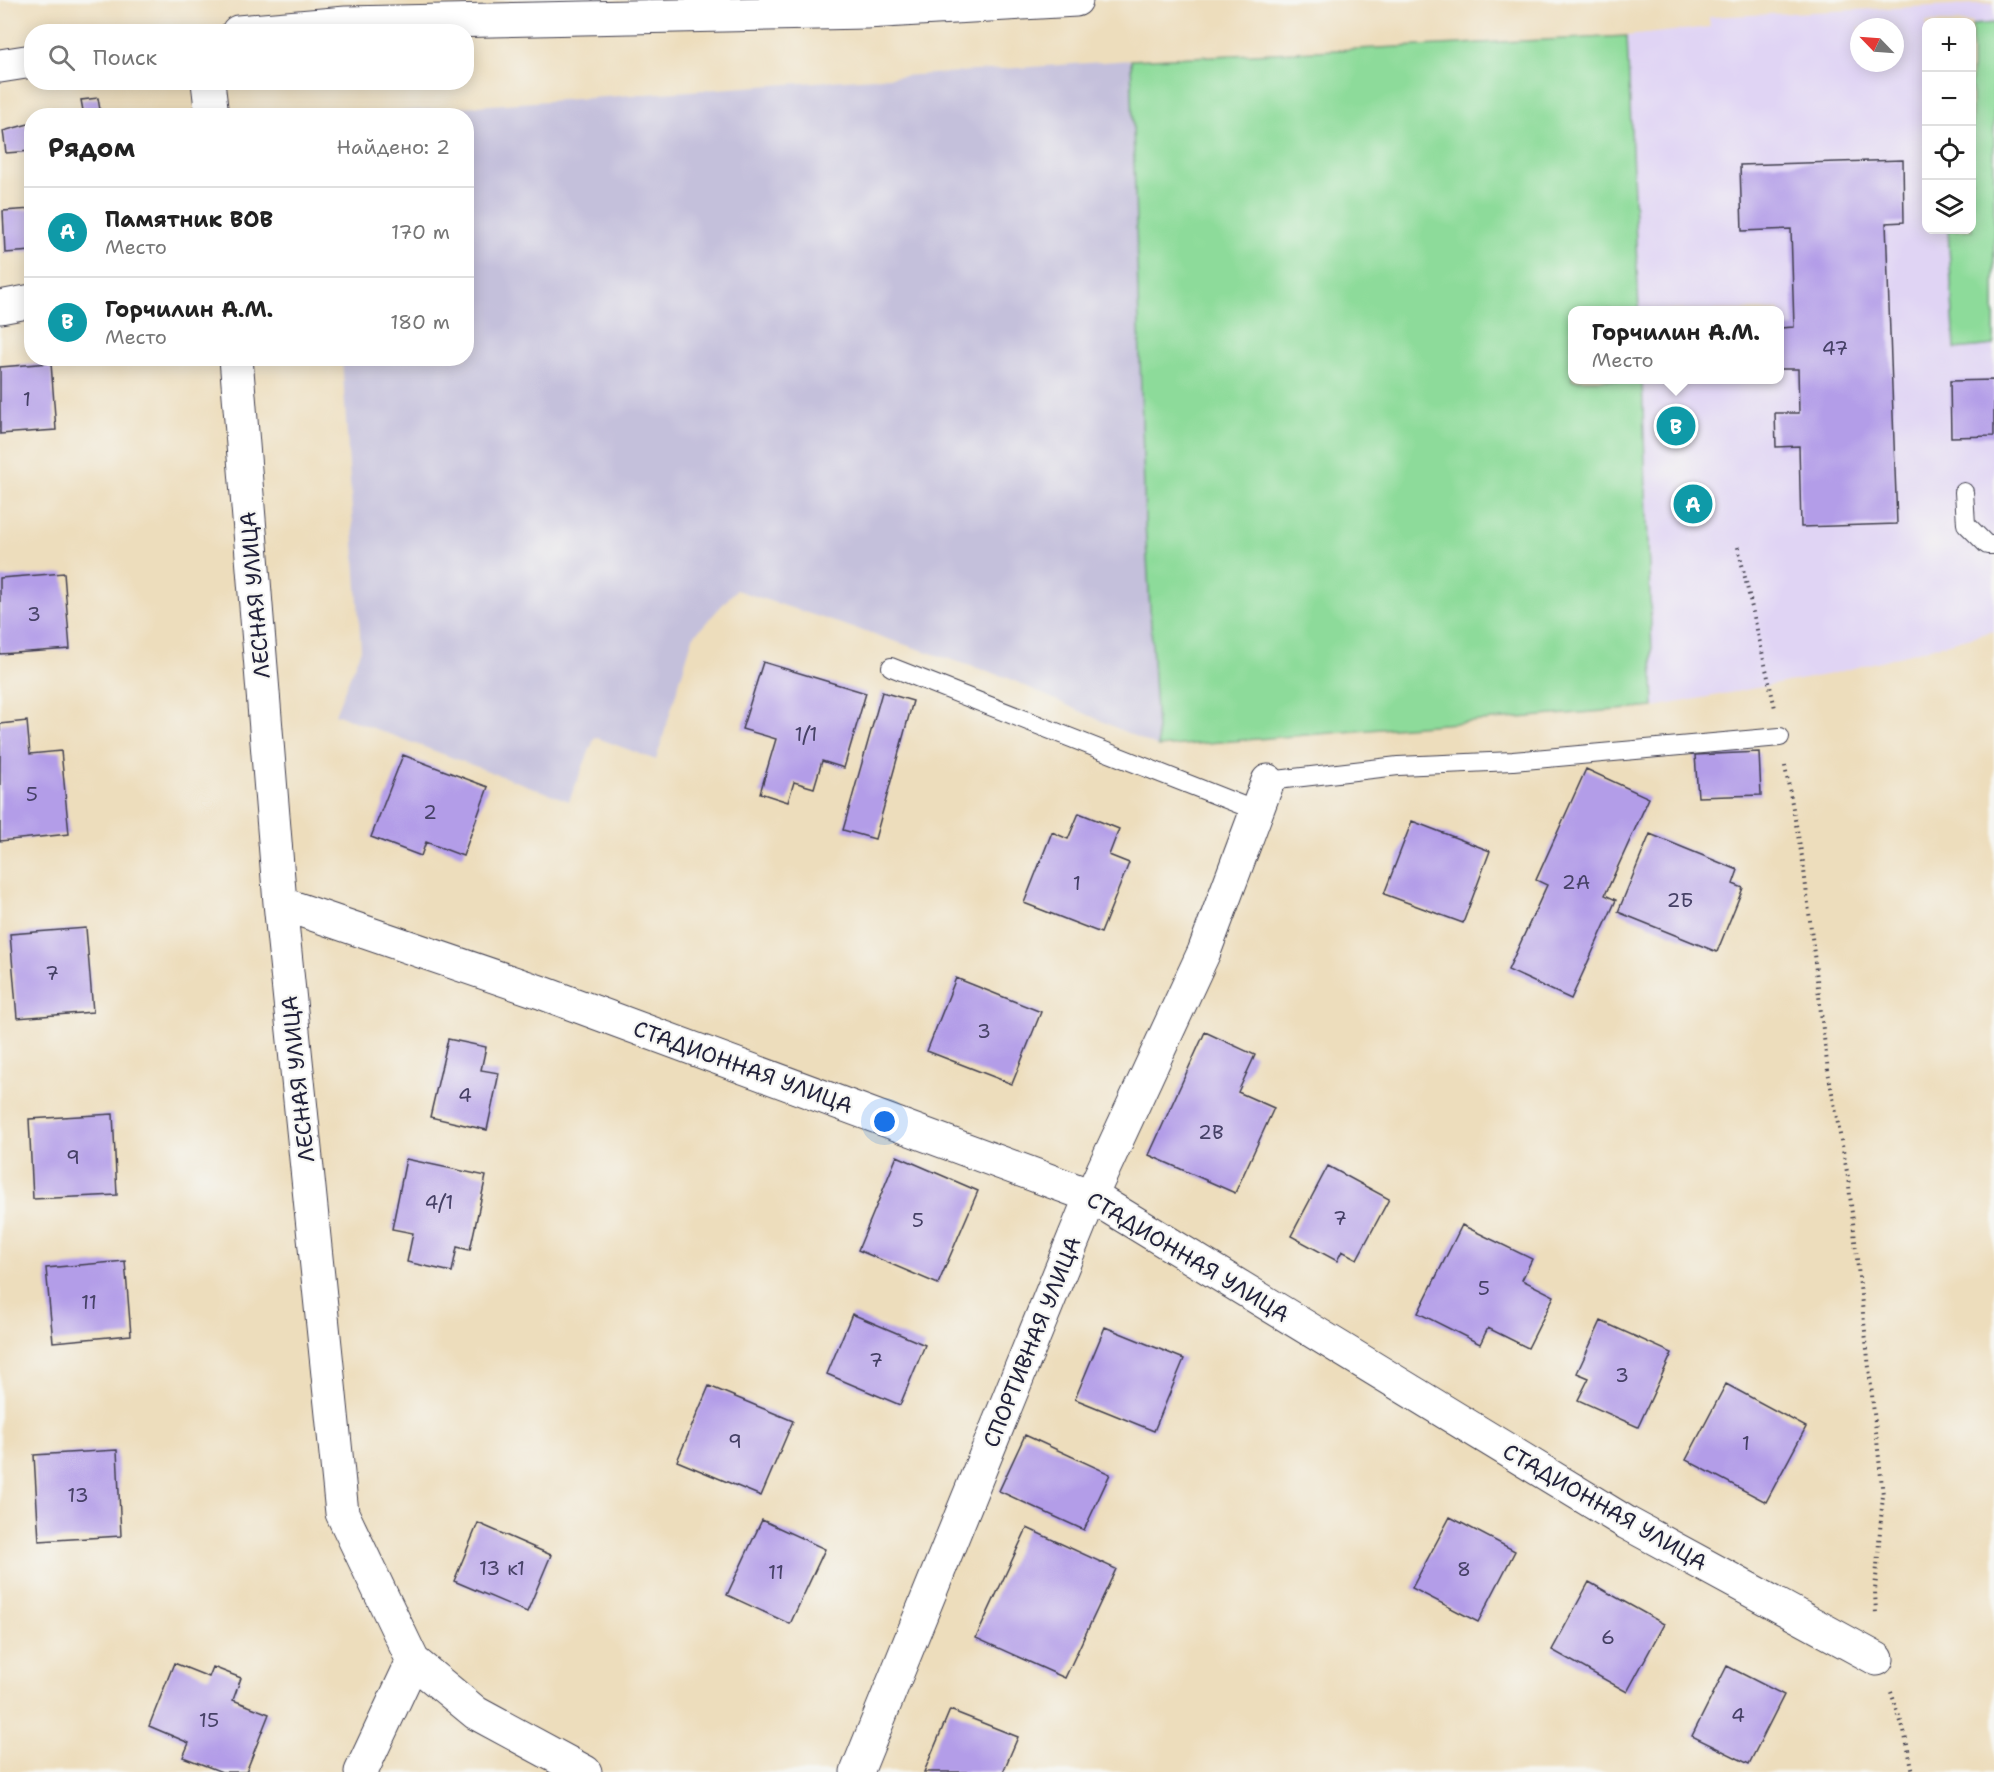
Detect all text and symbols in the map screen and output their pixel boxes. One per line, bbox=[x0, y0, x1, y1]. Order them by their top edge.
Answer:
north arrow bbox=[1850, 18, 1904, 72]
map controls bbox=[1922, 18, 1976, 234]
button: + bbox=[1922, 18, 1976, 72]
search box bbox=[24, 24, 474, 90]
icon: search bbox=[45, 41, 78, 74]
text: Поиск bbox=[93, 43, 157, 72]
button: − bbox=[1922, 72, 1976, 126]
button: locate bbox=[1922, 126, 1976, 180]
text: Рядом bbox=[48, 130, 135, 165]
text: Найдено: 2 bbox=[337, 134, 450, 160]
button: layers bbox=[1922, 180, 1976, 234]
text: Памятник ВОВ bbox=[105, 205, 273, 234]
text: A bbox=[60, 219, 75, 245]
text: 170 m bbox=[391, 219, 450, 245]
text: Место bbox=[105, 234, 167, 260]
text: Горчилин А.М. bbox=[105, 295, 273, 324]
popup bbox=[1568, 306, 1784, 384]
text: B bbox=[61, 309, 74, 335]
text: 180 m bbox=[390, 309, 450, 335]
text: Горчилин А.М. bbox=[1592, 318, 1760, 347]
text: Место bbox=[105, 324, 167, 350]
house number: 47 bbox=[1822, 335, 1848, 361]
text: Место bbox=[1592, 347, 1654, 373]
house number: 1 bbox=[23, 386, 31, 412]
pin: B bbox=[1656, 404, 1696, 448]
pin: A bbox=[1674, 482, 1712, 526]
street label: ЛЕСНАЯ УЛИЦА bbox=[233, 510, 277, 680]
house number: 3 bbox=[27, 601, 41, 627]
house number: 1/1 bbox=[794, 721, 818, 747]
house number: 5 bbox=[26, 781, 38, 807]
house number: 2 bbox=[423, 799, 437, 825]
house number: 2А bbox=[1562, 869, 1590, 895]
house number: 1 bbox=[1073, 870, 1081, 896]
house number: 2Б bbox=[1666, 887, 1694, 913]
house number: 7 bbox=[45, 960, 59, 986]
street label: ЛЕСНАЯ УЛИЦА bbox=[275, 994, 321, 1164]
street label: СТАДИОННАЯ УЛИЦА bbox=[629, 1014, 857, 1120]
house number: 3 bbox=[977, 1018, 991, 1044]
house number: 4 bbox=[458, 1082, 472, 1108]
your location bbox=[870, 1107, 899, 1136]
house number: 2В bbox=[1198, 1119, 1224, 1145]
house number: 9 bbox=[66, 1144, 80, 1170]
street label: СТАДИОННАЯ УЛИЦА bbox=[1081, 1185, 1295, 1329]
house number: 4/1 bbox=[424, 1189, 454, 1215]
house number: 7 bbox=[1333, 1205, 1347, 1231]
house number: 5 bbox=[912, 1207, 924, 1233]
street label: СПОРТИВНАЯ УЛИЦА bbox=[976, 1232, 1088, 1452]
house number: 5 bbox=[1478, 1275, 1490, 1301]
house number: 11 bbox=[81, 1289, 97, 1315]
house number: 7 bbox=[869, 1347, 883, 1373]
house number: 3 bbox=[1615, 1362, 1629, 1388]
house number: 9 bbox=[728, 1428, 742, 1454]
house number: 1 bbox=[1742, 1430, 1750, 1456]
street label: СТАДИОННАЯ УЛИЦА bbox=[1498, 1437, 1712, 1577]
house number: 13 bbox=[67, 1482, 89, 1508]
house number: 13 к1 bbox=[479, 1555, 525, 1581]
house number: 8 bbox=[1457, 1556, 1471, 1582]
house number: 11 bbox=[768, 1559, 784, 1585]
house number: 6 bbox=[1601, 1624, 1615, 1650]
house number: 4 bbox=[1731, 1702, 1745, 1728]
house number: 15 bbox=[199, 1707, 219, 1733]

